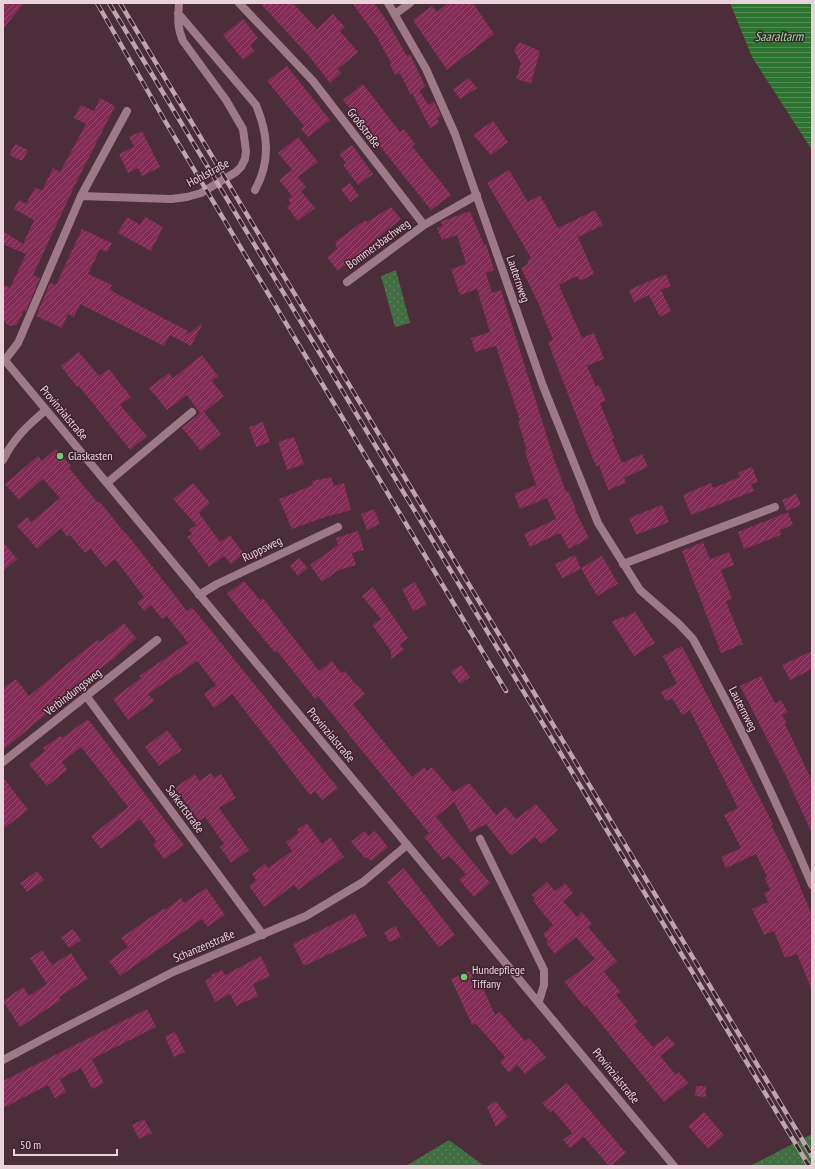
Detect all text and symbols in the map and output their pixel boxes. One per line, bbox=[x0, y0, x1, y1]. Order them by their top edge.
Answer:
water label: Saaraltarm bbox=[755, 28, 805, 45]
street label: Großstraße bbox=[344, 105, 385, 151]
street label: Hohlstraße bbox=[184, 155, 232, 190]
street label: Bommersbachweg bbox=[343, 215, 413, 272]
street label: Lauternweg bbox=[503, 253, 533, 304]
street label: Provinzialstraße bbox=[37, 382, 92, 443]
place label: Glaskasten bbox=[68, 448, 113, 463]
marker: Glaskasten bbox=[55, 451, 65, 461]
street label: Ruppsweg bbox=[239, 532, 284, 565]
street label: Verbindungsweg bbox=[40, 665, 104, 719]
street label: Lauternweg bbox=[726, 684, 761, 734]
street label: Provinzialstraße bbox=[304, 704, 359, 765]
street label: Sarkertstraße bbox=[163, 782, 208, 836]
street label: Schanzenstraße bbox=[171, 926, 237, 965]
place label: Hundepflege Tiffany bbox=[472, 962, 525, 991]
marker: Hundepflege Tiffany bbox=[459, 972, 469, 982]
street label: Provinzialstraße bbox=[590, 1045, 643, 1106]
scale bar bbox=[14, 1131, 117, 1157]
text: 50 m bbox=[20, 1137, 41, 1152]

